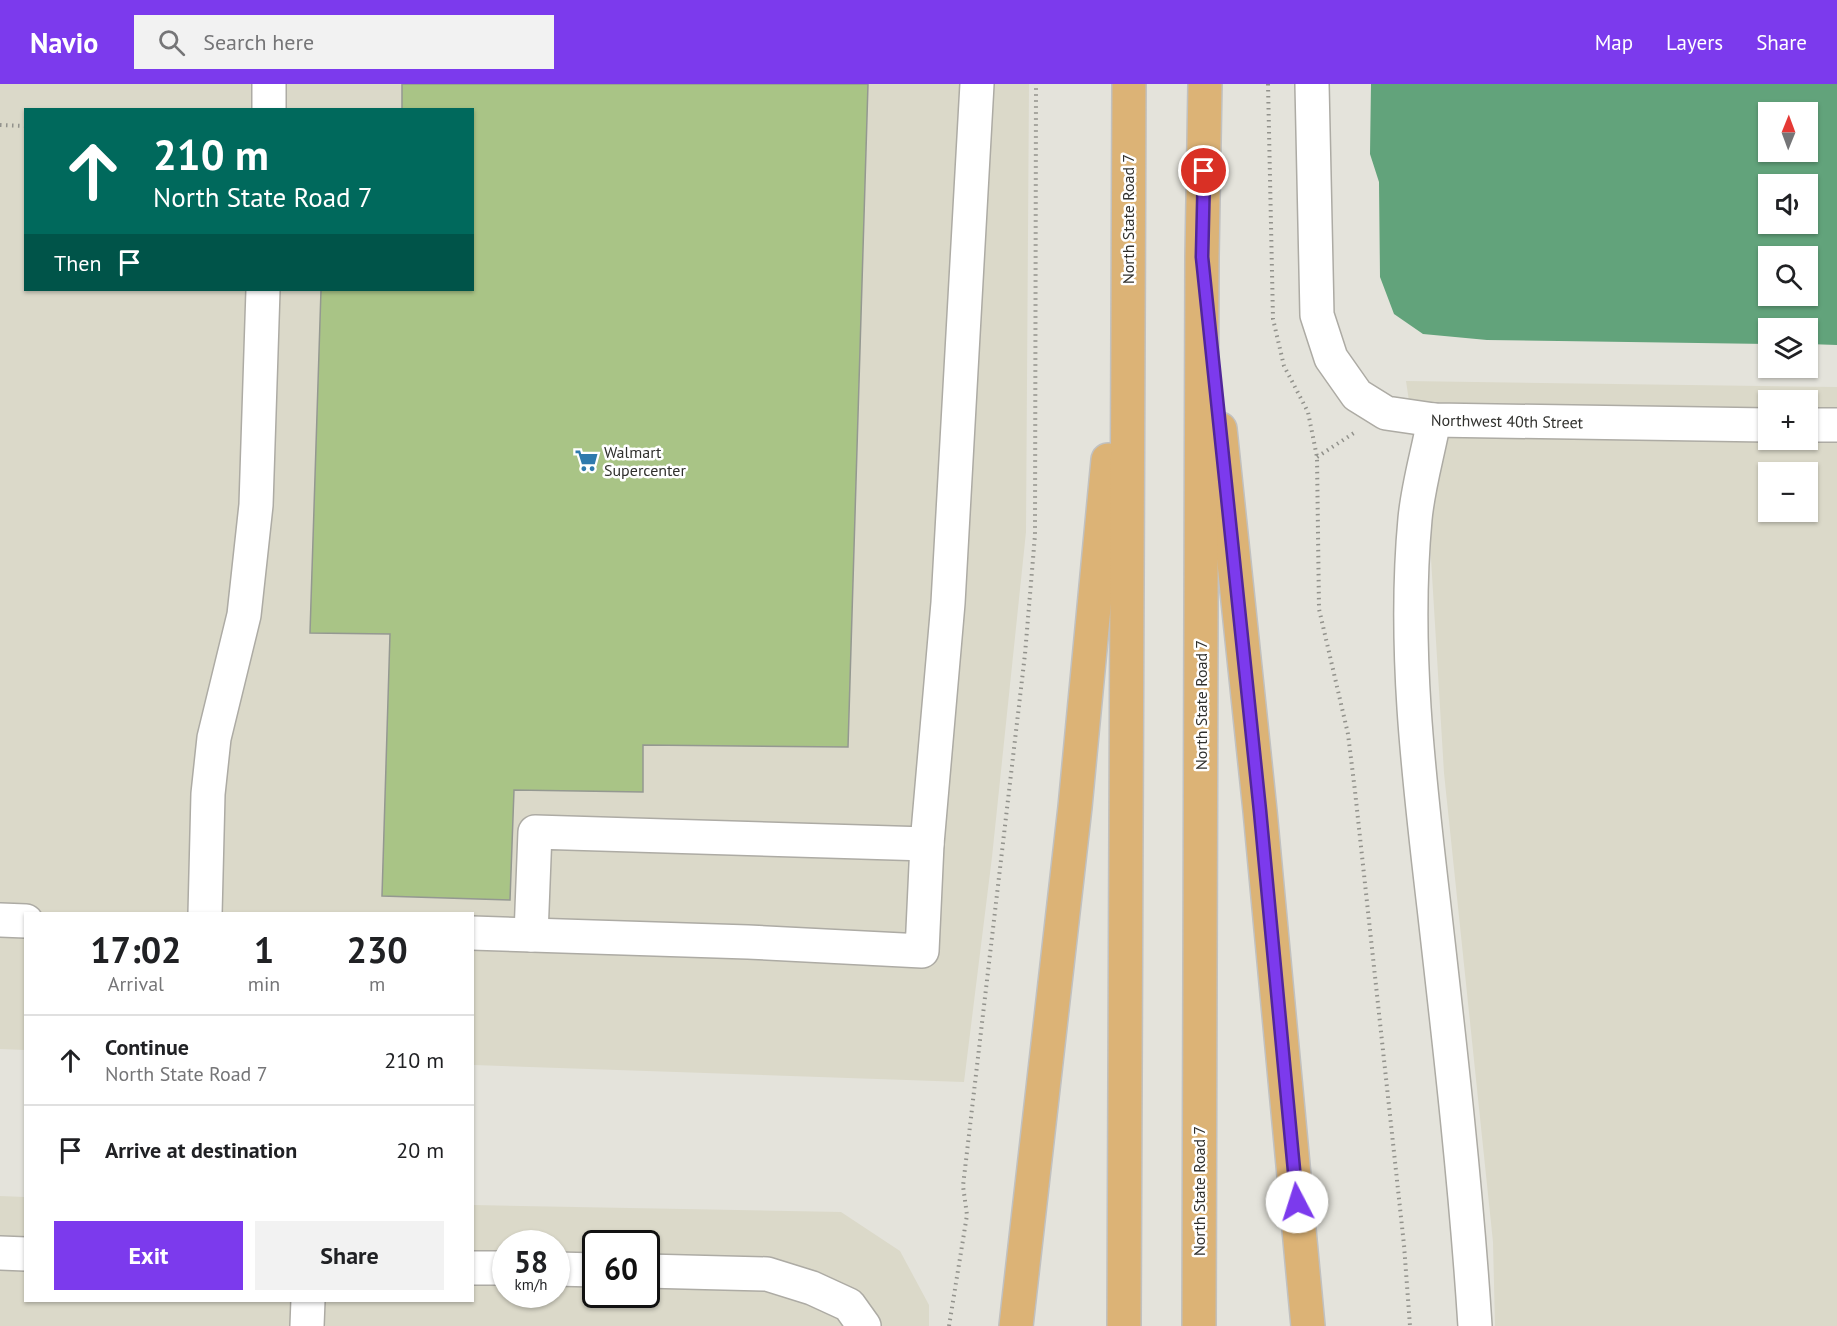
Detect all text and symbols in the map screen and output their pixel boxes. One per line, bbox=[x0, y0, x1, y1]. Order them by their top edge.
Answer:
search box bbox=[134, 15, 554, 69]
text: Navio bbox=[30, 24, 98, 61]
icon: search bbox=[155, 26, 188, 59]
text: Search here bbox=[203, 28, 314, 56]
text: Map bbox=[1595, 29, 1633, 56]
text: Layers bbox=[1666, 29, 1723, 56]
text: Share bbox=[1756, 29, 1807, 56]
north arrow bbox=[1758, 102, 1818, 162]
map controls bbox=[1758, 102, 1818, 522]
text: 210 m bbox=[153, 127, 269, 182]
icon: ahead bbox=[54, 132, 132, 210]
pin bbox=[1178, 145, 1229, 196]
street label: North State Road 7 bbox=[1118, 154, 1138, 284]
icon: arrive bbox=[1187, 154, 1220, 187]
button: sound bbox=[1758, 174, 1818, 234]
text: North State Road 7 bbox=[153, 180, 373, 214]
icon: arrive bbox=[113, 246, 146, 279]
button: search bbox=[1758, 246, 1818, 306]
text: Then bbox=[54, 249, 101, 277]
button: layers bbox=[1758, 318, 1818, 378]
button: + bbox=[1758, 390, 1818, 450]
street label: Northwest 40th Street bbox=[1431, 410, 1584, 432]
place label: Walmart Supercenter bbox=[604, 442, 686, 480]
supermarket icon: Walmart Supercenter bbox=[573, 448, 599, 474]
button: − bbox=[1758, 462, 1818, 522]
street label: North State Road 7 bbox=[1191, 640, 1211, 770]
text: 17:02 bbox=[90, 926, 182, 973]
text: 1 bbox=[254, 926, 274, 973]
text: 230 bbox=[347, 926, 408, 973]
text: Arrival bbox=[108, 971, 164, 997]
text: min bbox=[248, 971, 280, 997]
text: m bbox=[369, 971, 385, 997]
text: Continue bbox=[105, 1033, 189, 1061]
icon: ahead bbox=[54, 1044, 87, 1077]
text: 210 m bbox=[384, 1046, 444, 1074]
text: North State Road 7 bbox=[105, 1061, 268, 1087]
street label: North State Road 7 bbox=[1189, 1126, 1209, 1256]
icon: arrive bbox=[54, 1134, 87, 1167]
text: Arrive at destination bbox=[105, 1136, 297, 1164]
text: 20 m bbox=[396, 1136, 444, 1164]
position arrow bbox=[1265, 1170, 1329, 1234]
button: Exit bbox=[54, 1221, 243, 1290]
button: Share bbox=[255, 1221, 444, 1290]
speed limit sign: 60 bbox=[582, 1230, 660, 1308]
text: 58 bbox=[514, 1242, 548, 1281]
text: km/h bbox=[515, 1275, 547, 1294]

